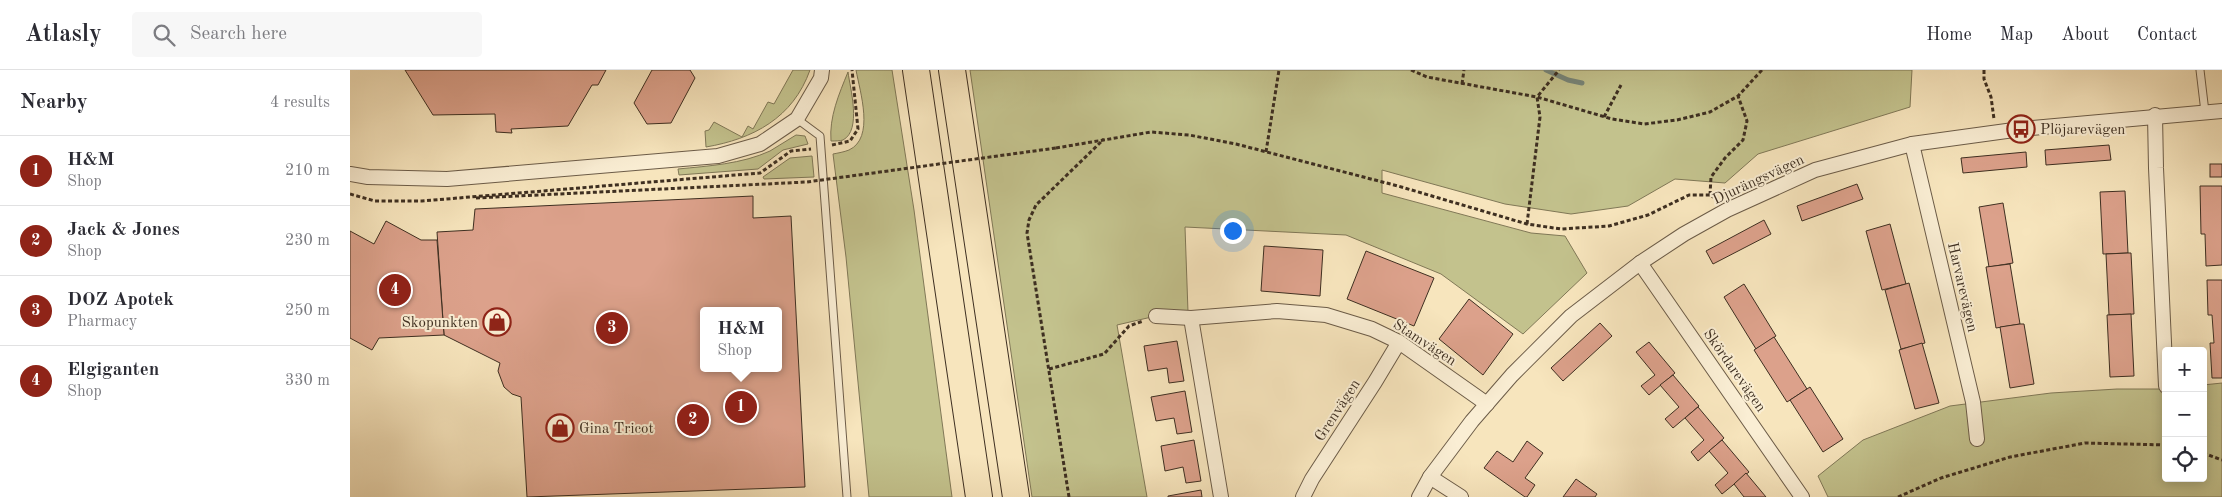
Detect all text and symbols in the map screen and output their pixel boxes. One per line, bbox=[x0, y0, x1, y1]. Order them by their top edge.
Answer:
search box bbox=[132, 12, 482, 57]
icon: search bbox=[150, 21, 178, 49]
text: Atlasly bbox=[25, 23, 102, 47]
text: Search here bbox=[190, 25, 287, 44]
text: Home bbox=[1926, 26, 1972, 44]
text: Map bbox=[2000, 26, 2033, 44]
text: About bbox=[2061, 26, 2109, 44]
text: Contact bbox=[2137, 26, 2197, 44]
text: Nearby bbox=[20, 92, 88, 113]
text: 4 results bbox=[270, 95, 330, 111]
bus stop icon: Plöjarevägen bbox=[2006, 114, 2036, 144]
place label: Plöjarevägen bbox=[2040, 123, 2125, 138]
text: H&M bbox=[67, 151, 115, 170]
street label: Djurängsvägen bbox=[1710, 153, 1807, 208]
text: 1 bbox=[31, 163, 41, 179]
text: 210 m bbox=[285, 163, 330, 179]
text: Shop bbox=[67, 174, 102, 190]
your location bbox=[1220, 218, 1246, 244]
text: Jack & Jones bbox=[67, 221, 180, 240]
text: 2 bbox=[31, 233, 41, 249]
text: 230 m bbox=[285, 233, 330, 249]
street label: Harvarevägen bbox=[1944, 241, 1979, 334]
text: Shop bbox=[67, 244, 102, 260]
pin: 4 bbox=[379, 271, 411, 309]
text: DOZ Apotek bbox=[67, 291, 174, 310]
text: 3 bbox=[31, 303, 41, 319]
text: 250 m bbox=[285, 303, 330, 319]
shop icon: Skopunkten bbox=[482, 307, 512, 337]
popup bbox=[700, 307, 782, 372]
pin: 3 bbox=[596, 309, 628, 347]
text: Pharmacy bbox=[67, 314, 137, 330]
place label: Skopunkten bbox=[402, 316, 478, 331]
street label: Stamvägen bbox=[1390, 317, 1459, 369]
text: H&M bbox=[717, 320, 765, 339]
street label: Skördarevägen bbox=[1700, 327, 1768, 415]
text: Shop bbox=[717, 343, 752, 359]
map controls bbox=[2162, 347, 2207, 482]
button: + bbox=[2162, 347, 2207, 392]
text: Elgiganten bbox=[67, 361, 159, 380]
text: 4 bbox=[31, 373, 41, 389]
text: 330 m bbox=[285, 373, 330, 389]
street label: Grenvägen bbox=[1313, 377, 1364, 444]
text: Shop bbox=[67, 384, 102, 400]
pin: 1 bbox=[725, 388, 757, 426]
button: − bbox=[2162, 392, 2207, 437]
pin: 2 bbox=[677, 401, 709, 439]
shop icon: Gina Tricot bbox=[545, 413, 575, 443]
place label: Gina Tricot bbox=[579, 422, 654, 437]
button: locate bbox=[2162, 437, 2207, 482]

